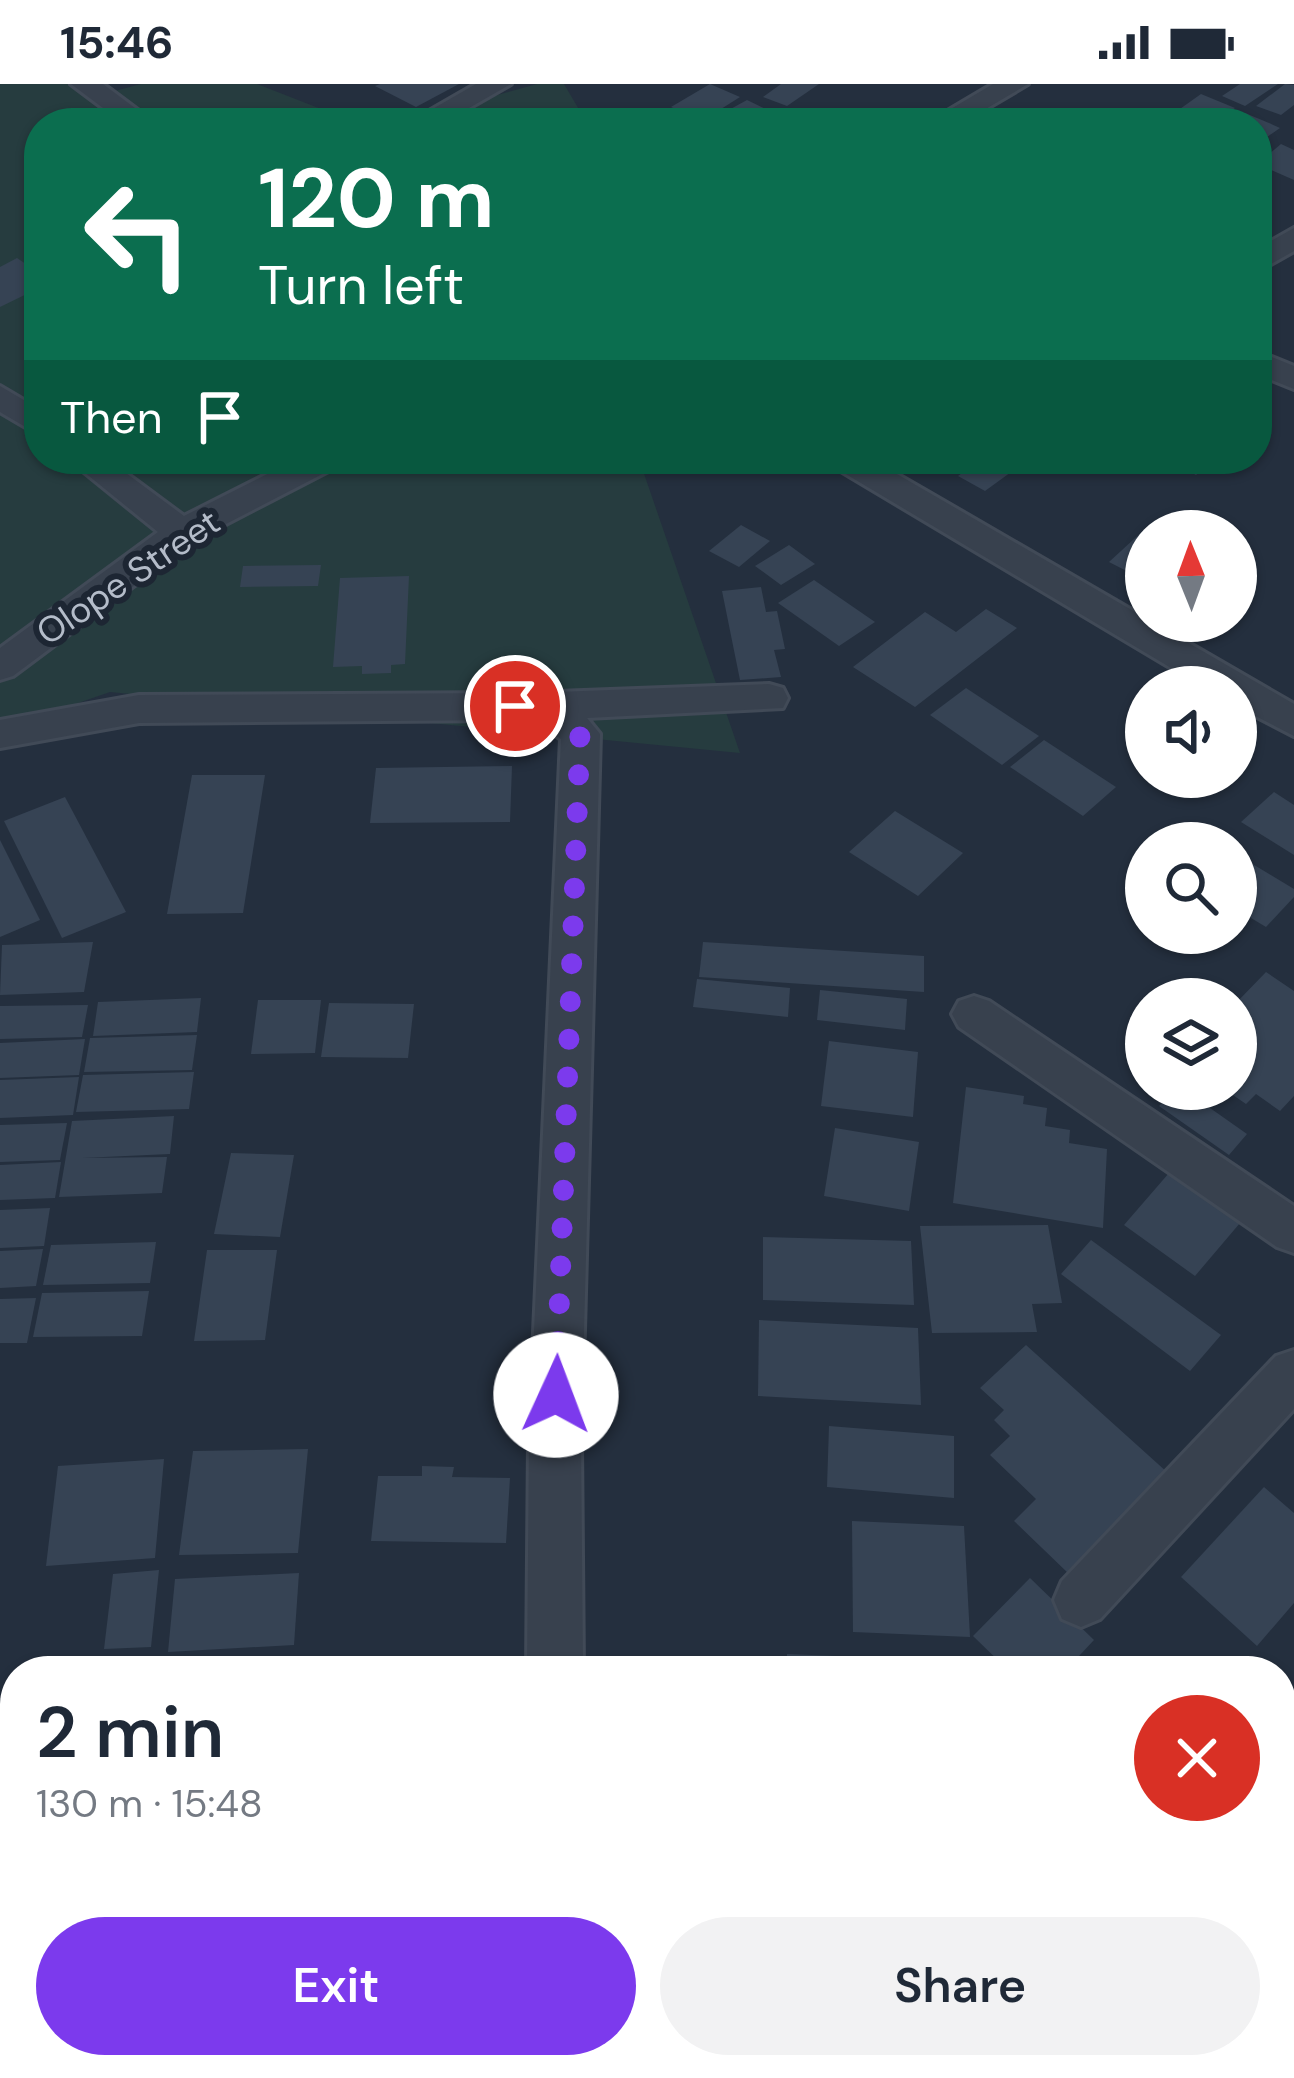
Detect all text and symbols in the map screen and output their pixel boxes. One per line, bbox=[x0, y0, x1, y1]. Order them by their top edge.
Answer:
text: 15:46 bbox=[60, 13, 174, 72]
text: 120 m bbox=[258, 144, 495, 253]
icon: left bbox=[60, 156, 216, 312]
text: Turn left bbox=[258, 250, 464, 321]
icon: arrive bbox=[187, 384, 253, 450]
text: Then bbox=[60, 388, 163, 447]
street label: Olope Street bbox=[27, 498, 229, 656]
north arrow bbox=[1125, 510, 1257, 642]
map controls bbox=[1125, 510, 1257, 1110]
pin bbox=[464, 655, 566, 757]
button: sound bbox=[1125, 666, 1257, 798]
icon: arrive bbox=[482, 673, 548, 739]
button: search bbox=[1125, 822, 1257, 954]
button: layers bbox=[1125, 978, 1257, 1110]
position arrow bbox=[493, 1332, 619, 1458]
text: 2 min bbox=[36, 1686, 224, 1779]
button: close bbox=[1134, 1695, 1260, 1821]
text: 130 m · 15:48 bbox=[36, 1778, 263, 1829]
button: Exit bbox=[36, 1917, 636, 2055]
button: Share bbox=[660, 1917, 1260, 2055]

